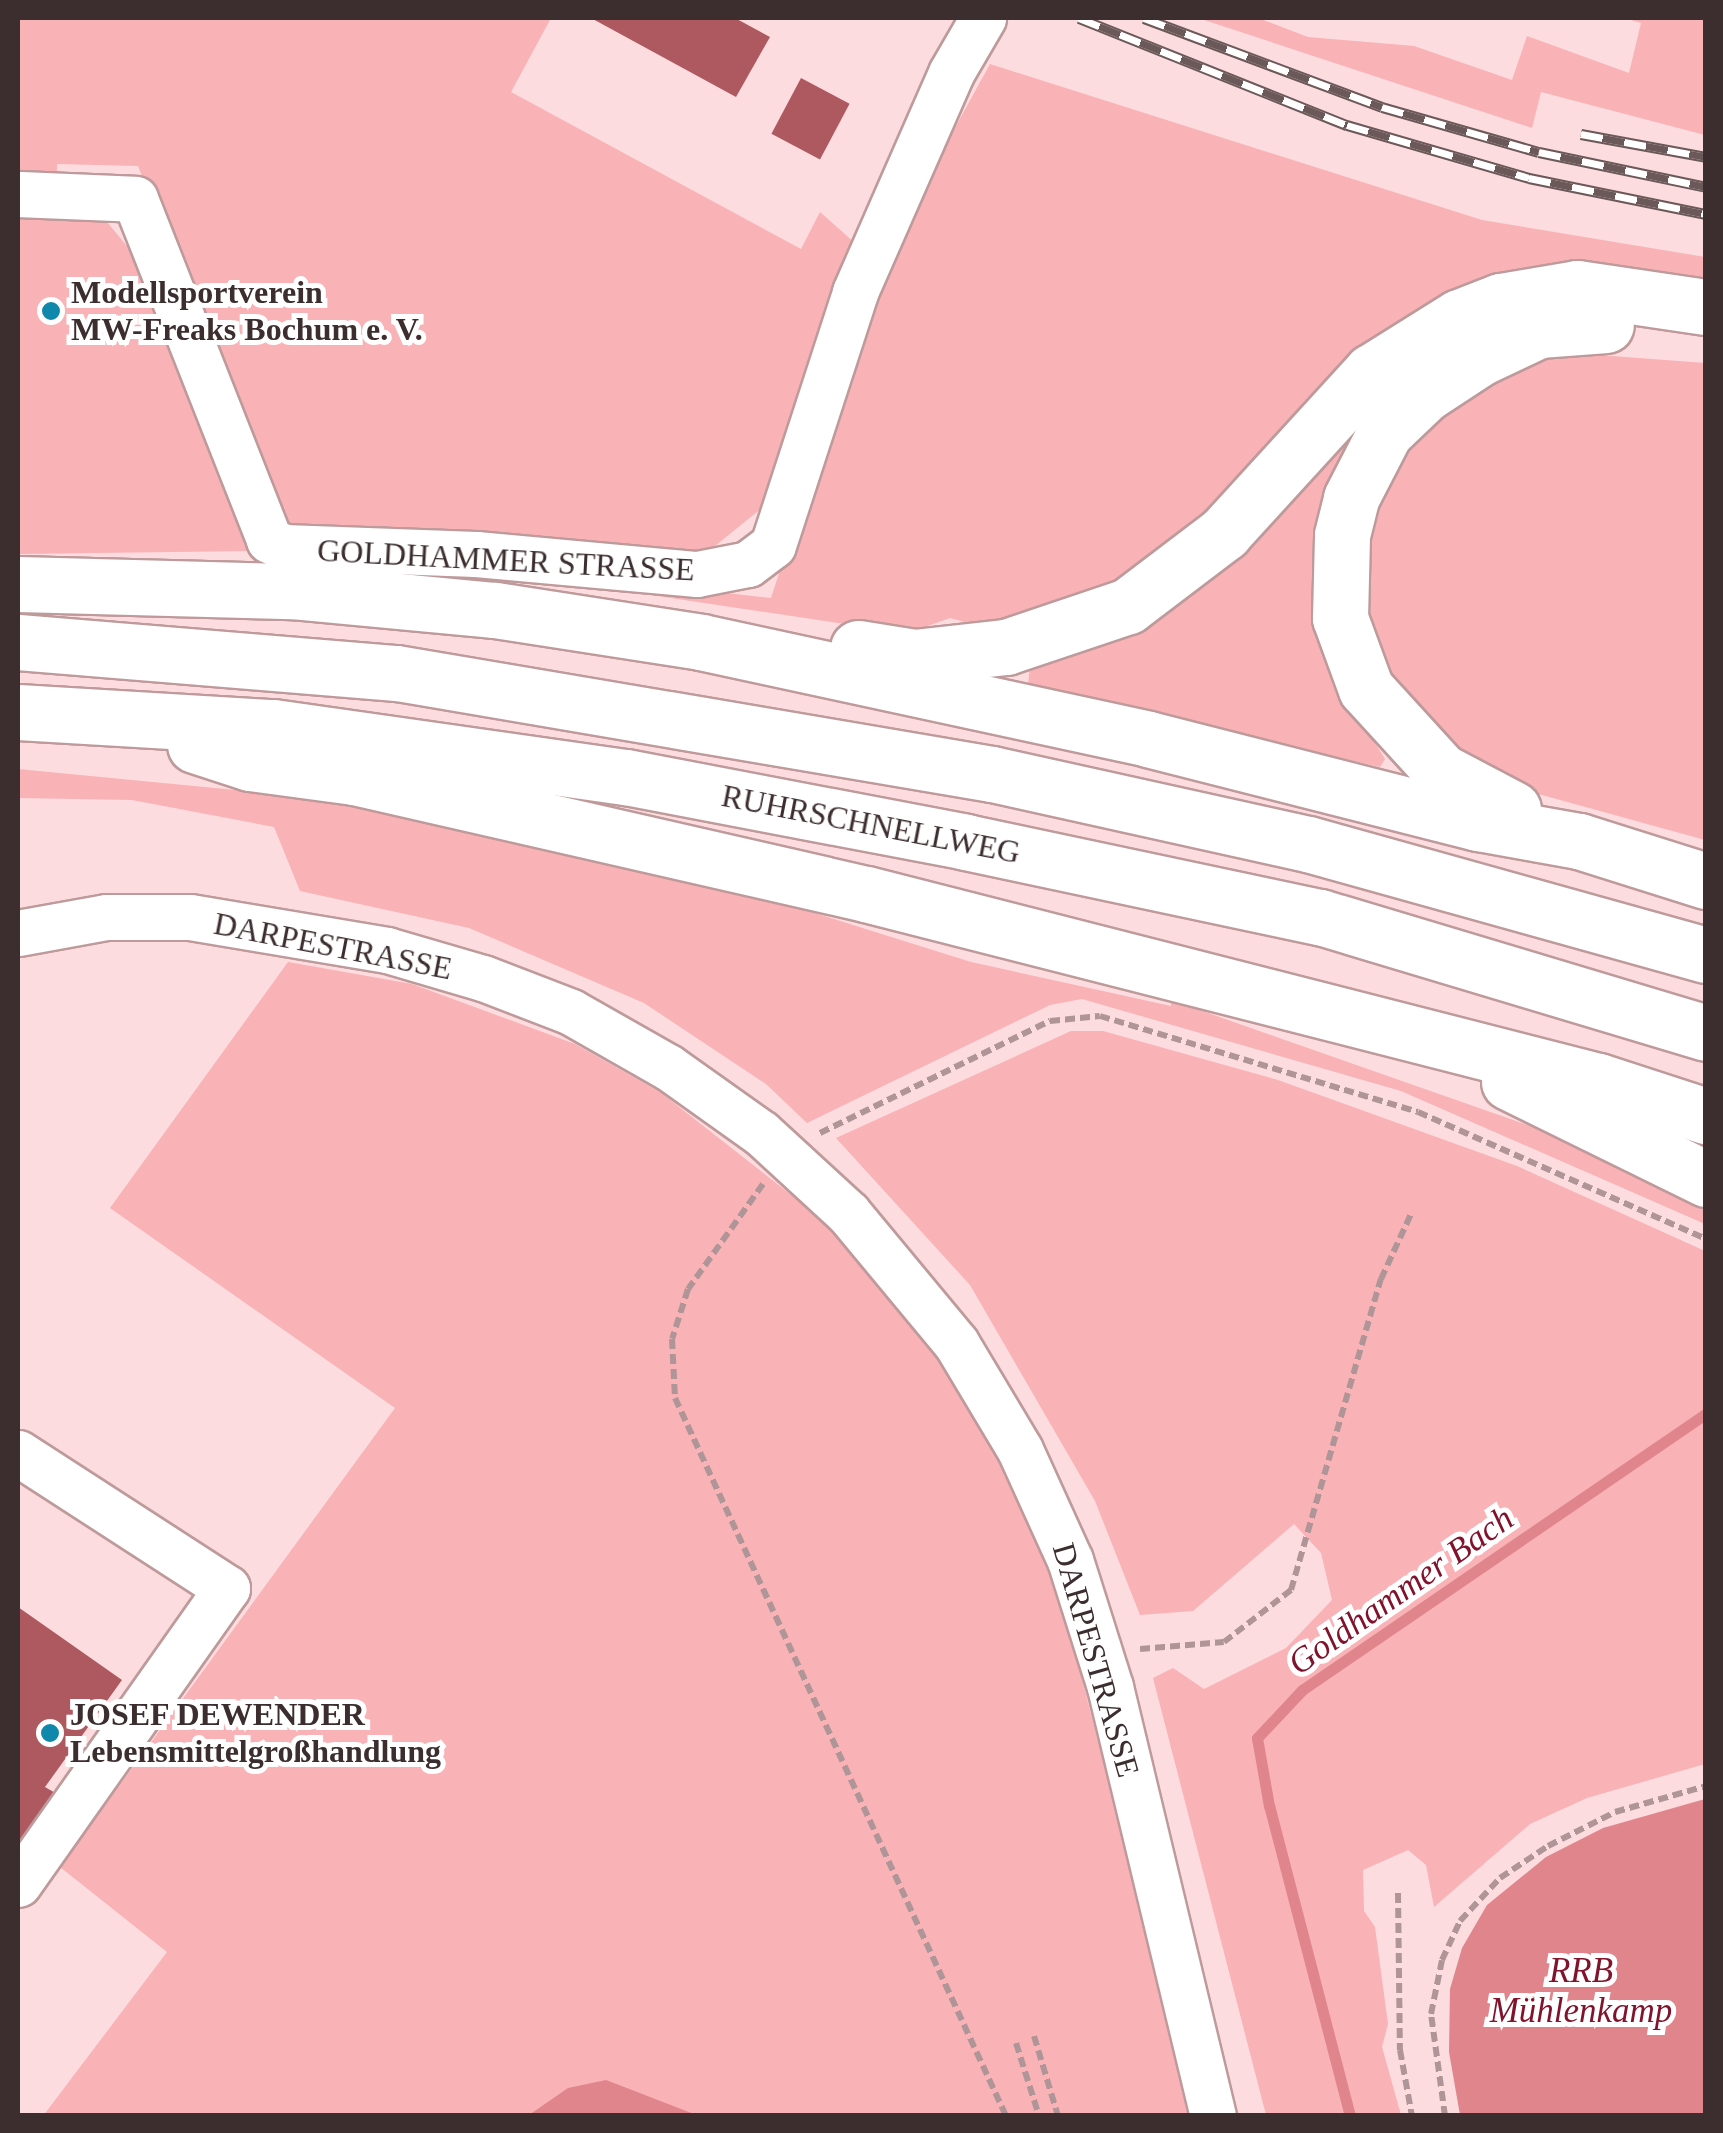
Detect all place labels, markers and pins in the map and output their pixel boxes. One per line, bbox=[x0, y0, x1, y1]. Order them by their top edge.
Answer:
place label: Modellsportverein MW-Freaks Bochum e. V. bbox=[71, 274, 423, 349]
marker: Modellsportverein MW-Freaks Bochum e. V. bbox=[40, 300, 62, 322]
place label: JOSEF DEWENDER Lebensmittelgroßhandlung bbox=[70, 1696, 441, 1771]
marker: JOSEF DEWENDER Lebensmittelgroßhandlung bbox=[39, 1722, 61, 1744]

